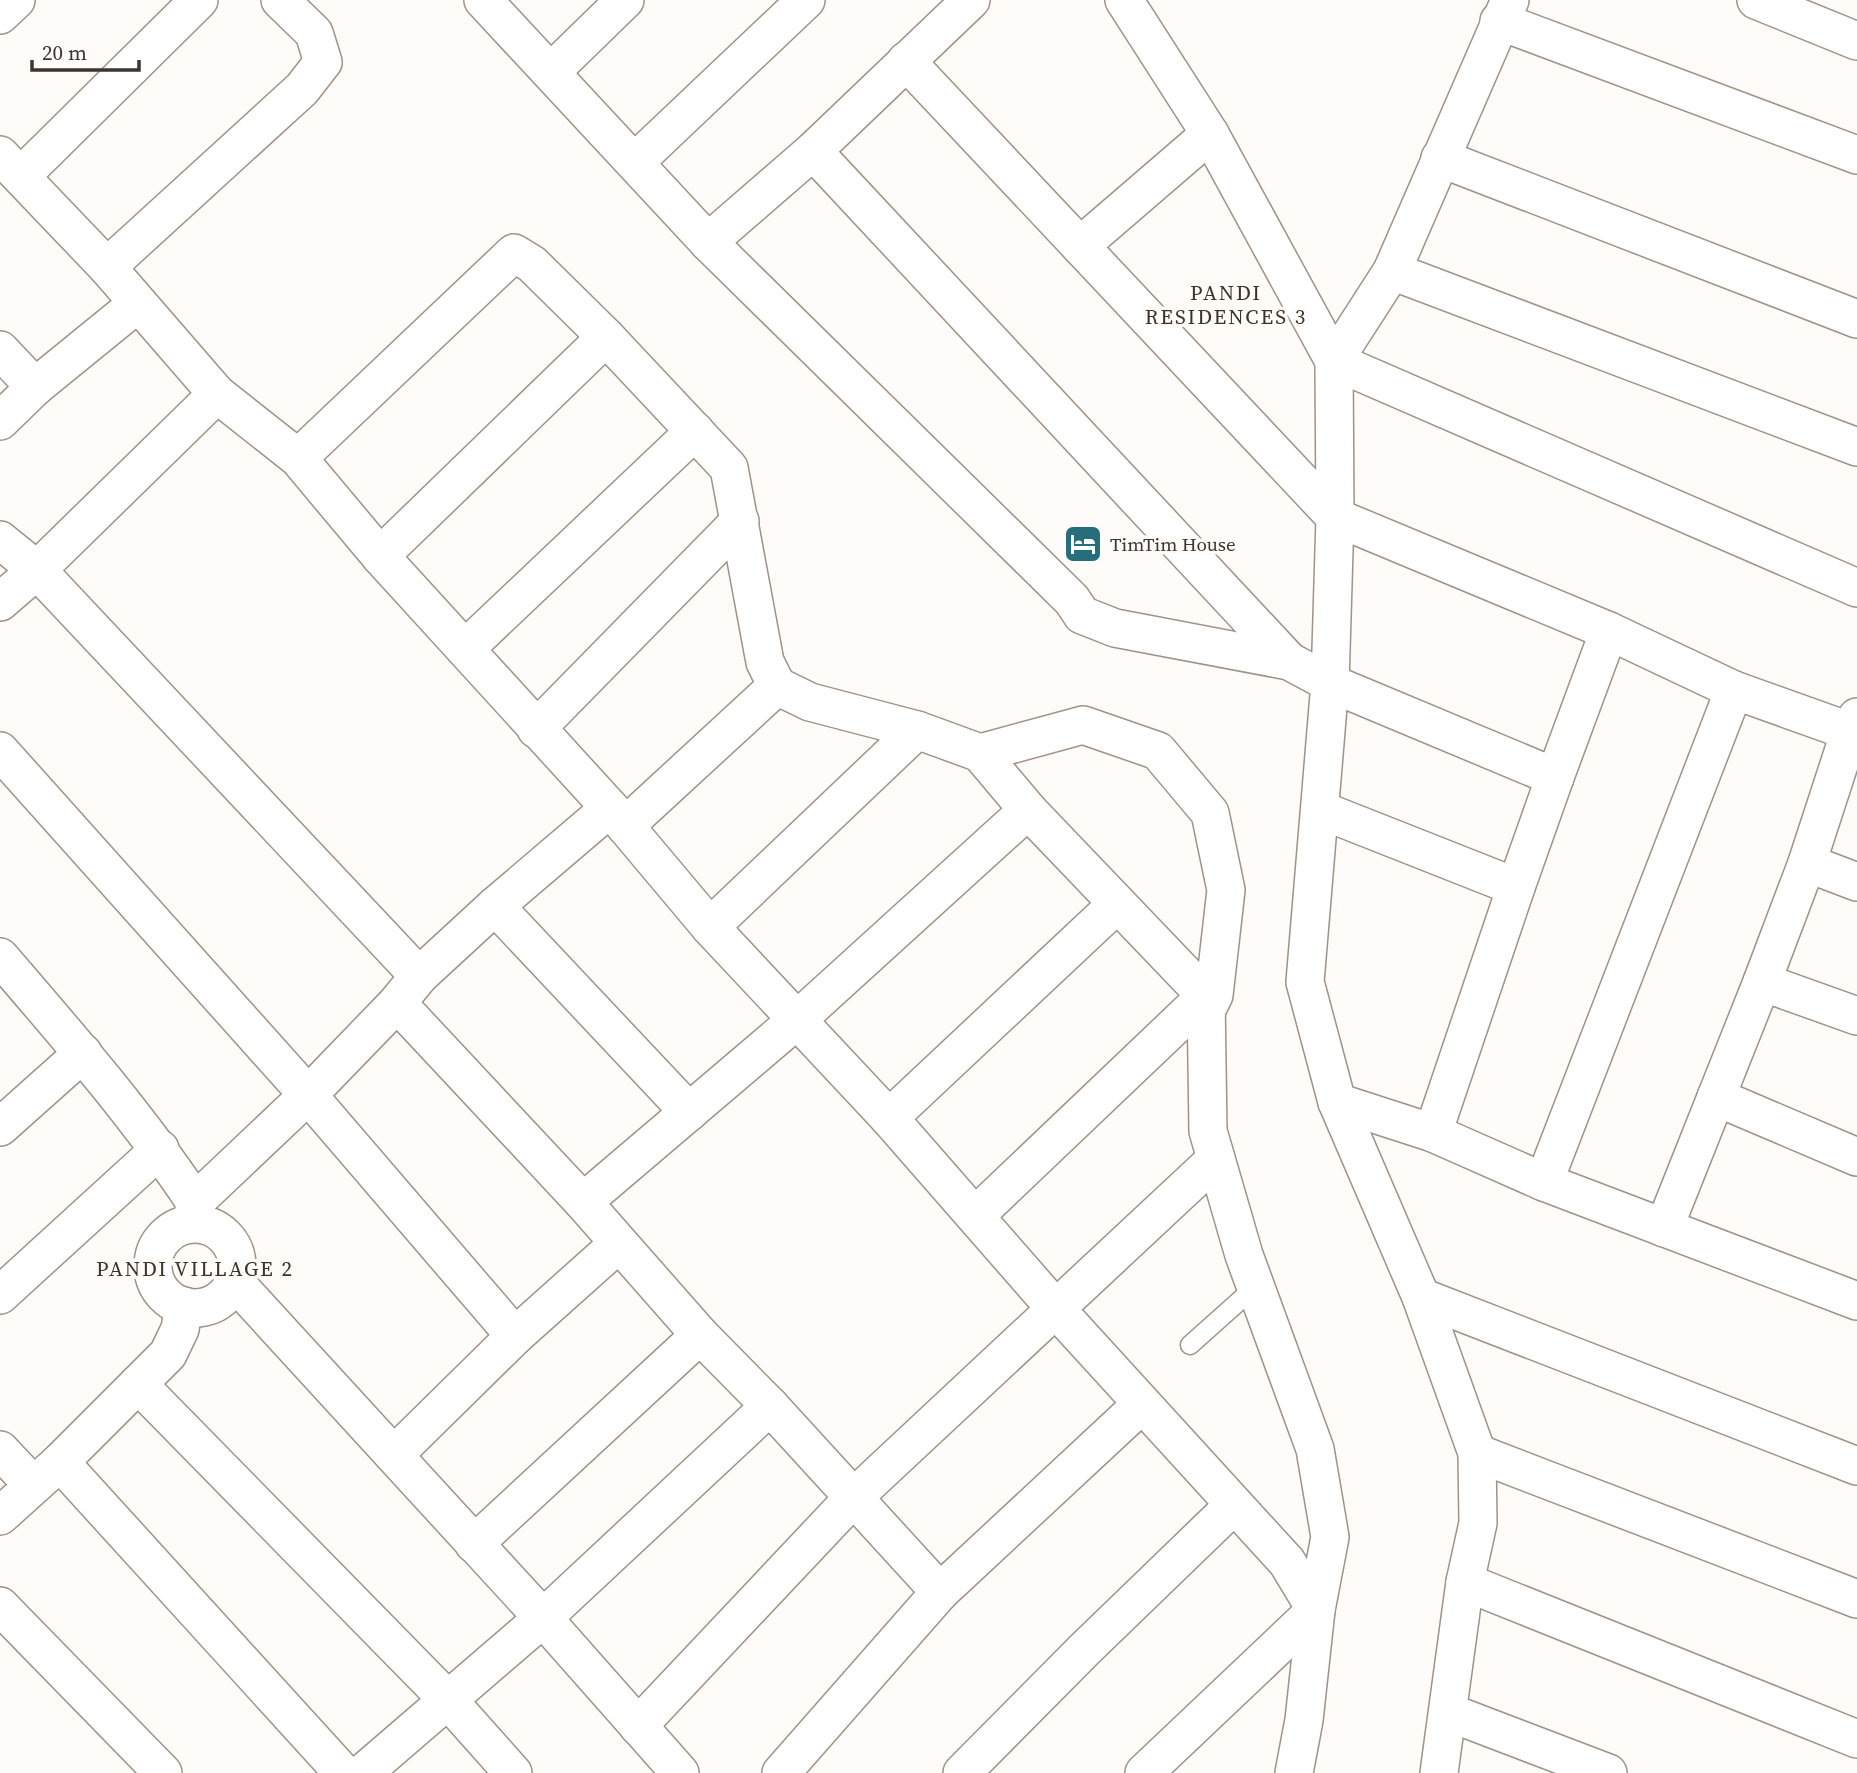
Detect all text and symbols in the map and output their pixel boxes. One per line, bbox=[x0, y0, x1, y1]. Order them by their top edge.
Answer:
scale bar bbox=[32, 28, 138, 72]
text: 20 m bbox=[42, 38, 87, 67]
district label: PANDI RESIDENCES 3 bbox=[1145, 278, 1307, 331]
hotel icon: TimTim House bbox=[1062, 523, 1104, 565]
place label: TimTim House bbox=[1110, 531, 1236, 557]
district label: PANDI VILLAGE 2 bbox=[96, 1254, 294, 1283]

